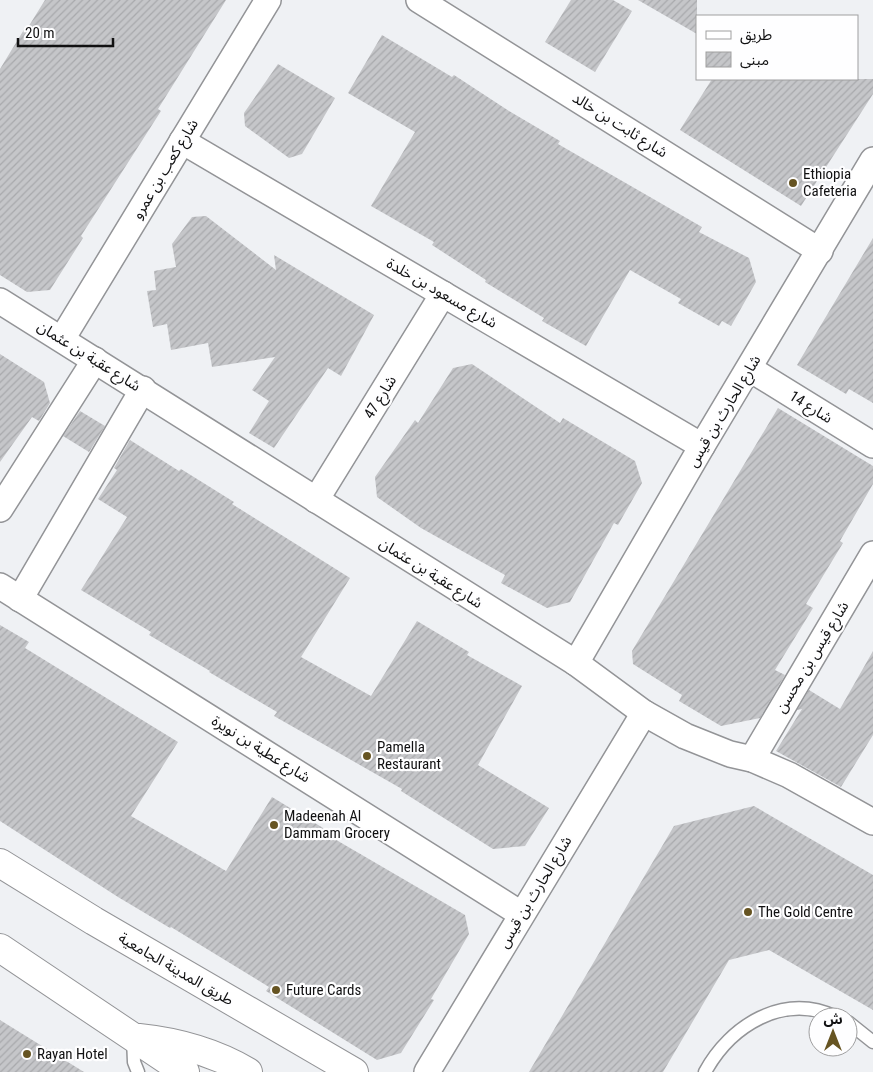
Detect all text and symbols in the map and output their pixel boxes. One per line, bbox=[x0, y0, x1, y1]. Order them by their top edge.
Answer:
scale bar bbox=[18, 15, 112, 47]
legend bbox=[696, 15, 858, 80]
text: 20 m bbox=[25, 24, 55, 42]
text: طريق bbox=[740, 26, 772, 45]
text: مبنى bbox=[740, 51, 769, 69]
street label: شارع ثابت بن خالد bbox=[567, 89, 671, 164]
street label: شارع كعب بن عمرو bbox=[128, 115, 205, 224]
place label: Ethiopia Cafeteria bbox=[803, 165, 857, 200]
marker: Ethiopia Cafeteria bbox=[787, 177, 799, 189]
street label: شارع مسعود بن خلدة bbox=[382, 254, 501, 335]
street label: شارع عقبة بن عثمان bbox=[32, 317, 144, 398]
street label: شارع الحارث بن قيس bbox=[683, 351, 767, 472]
street label: شارع 47 bbox=[360, 372, 403, 424]
street label: شارع 14 bbox=[784, 387, 836, 430]
street label: شارع عقبة بن عثمان bbox=[374, 534, 486, 615]
street label: شارع قيس بن محسن bbox=[772, 598, 855, 718]
street label: شارع عطية بن نويرة bbox=[207, 712, 314, 789]
place label: Pamella Restaurant bbox=[377, 738, 441, 773]
marker: Pamella Restaurant bbox=[361, 750, 373, 762]
place label: Madeenah Al Dammam Grocery bbox=[284, 807, 390, 842]
marker: Madeenah Al Dammam Grocery bbox=[268, 819, 280, 831]
street label: شارع الحارث بن قيس bbox=[494, 832, 578, 953]
place label: The Gold Centre bbox=[758, 903, 853, 921]
marker: The Gold Centre bbox=[742, 906, 754, 918]
street label: طريق المدينة الجامعية bbox=[115, 929, 237, 1010]
place label: Future Cards bbox=[286, 981, 361, 999]
marker: Future Cards bbox=[270, 984, 282, 996]
north arrow bbox=[808, 1007, 858, 1057]
text: ش bbox=[823, 1011, 843, 1027]
place label: Rayan Hotel bbox=[37, 1045, 108, 1063]
marker: Rayan Hotel bbox=[21, 1048, 33, 1060]

